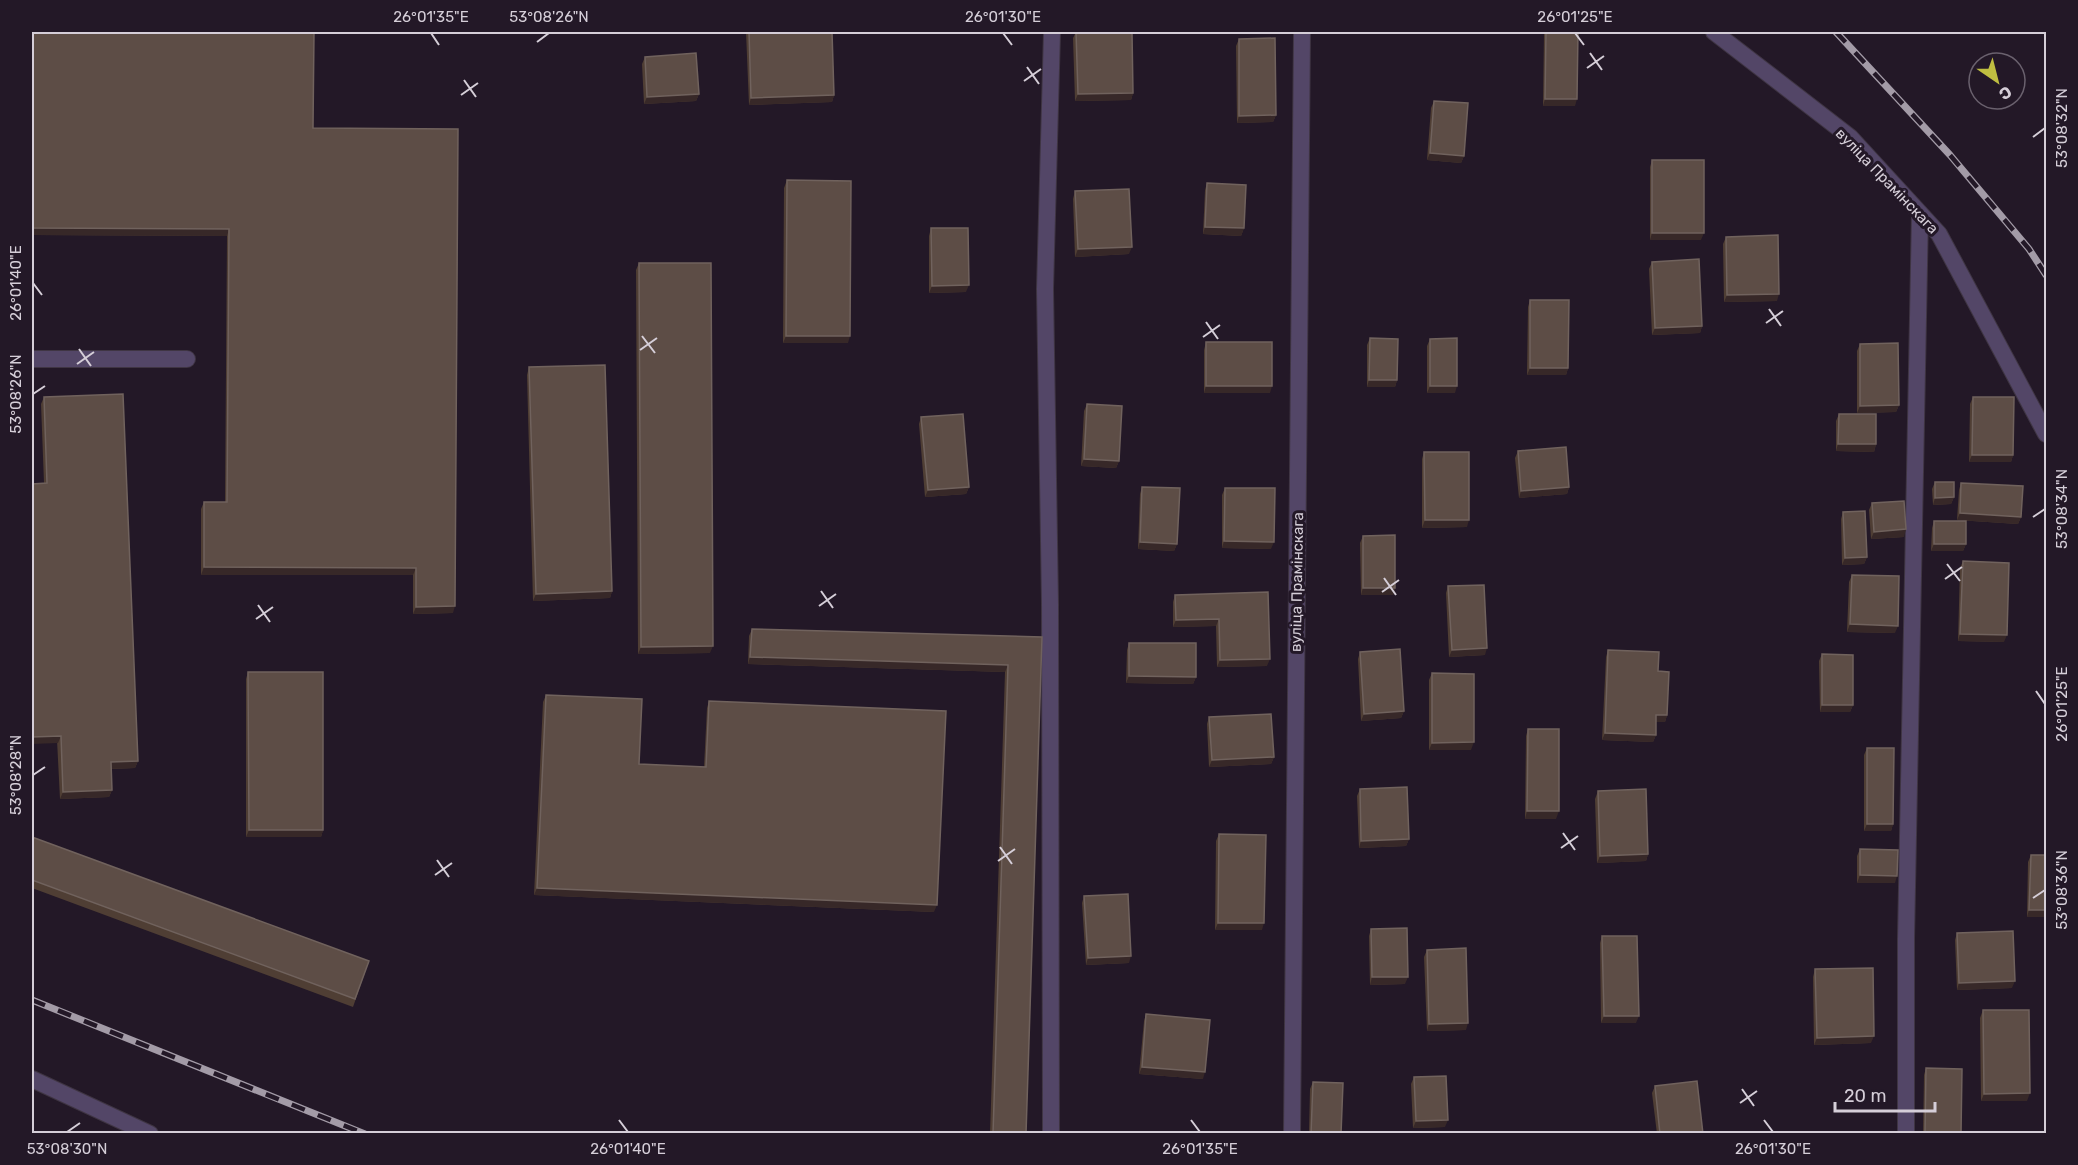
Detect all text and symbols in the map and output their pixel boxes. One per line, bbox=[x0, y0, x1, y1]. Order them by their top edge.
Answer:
text: 26°01'35"E bbox=[393, 8, 469, 26]
text: 53°08'26"N bbox=[509, 8, 589, 26]
text: 26°01'30"E bbox=[965, 8, 1041, 26]
text: 26°01'25"E bbox=[1537, 8, 1613, 26]
north arrow bbox=[1967, 51, 2027, 111]
text: С bbox=[1995, 82, 2015, 104]
text: 53°08'32"N bbox=[2053, 88, 2071, 168]
street label: вуліца Прамінскага bbox=[1832, 124, 1942, 238]
text: 26°01'40"E bbox=[7, 245, 25, 321]
text: 53°08'26"N bbox=[7, 354, 25, 434]
text: 53°08'34"N bbox=[2053, 469, 2071, 549]
street label: вуліца Прамінскага bbox=[1287, 512, 1307, 652]
text: 26°01'25"E bbox=[2053, 666, 2071, 742]
text: 53°08'28"N bbox=[7, 735, 25, 815]
text: 53°08'36"N bbox=[2053, 850, 2071, 930]
scale bar bbox=[1835, 1075, 1936, 1113]
text: 20 m bbox=[1844, 1085, 1886, 1107]
text: 53°08'30"N bbox=[27, 1140, 107, 1158]
text: 26°01'40"E bbox=[590, 1140, 666, 1158]
text: 26°01'35"E bbox=[1162, 1140, 1238, 1158]
text: 26°01'30"E bbox=[1735, 1140, 1811, 1158]

